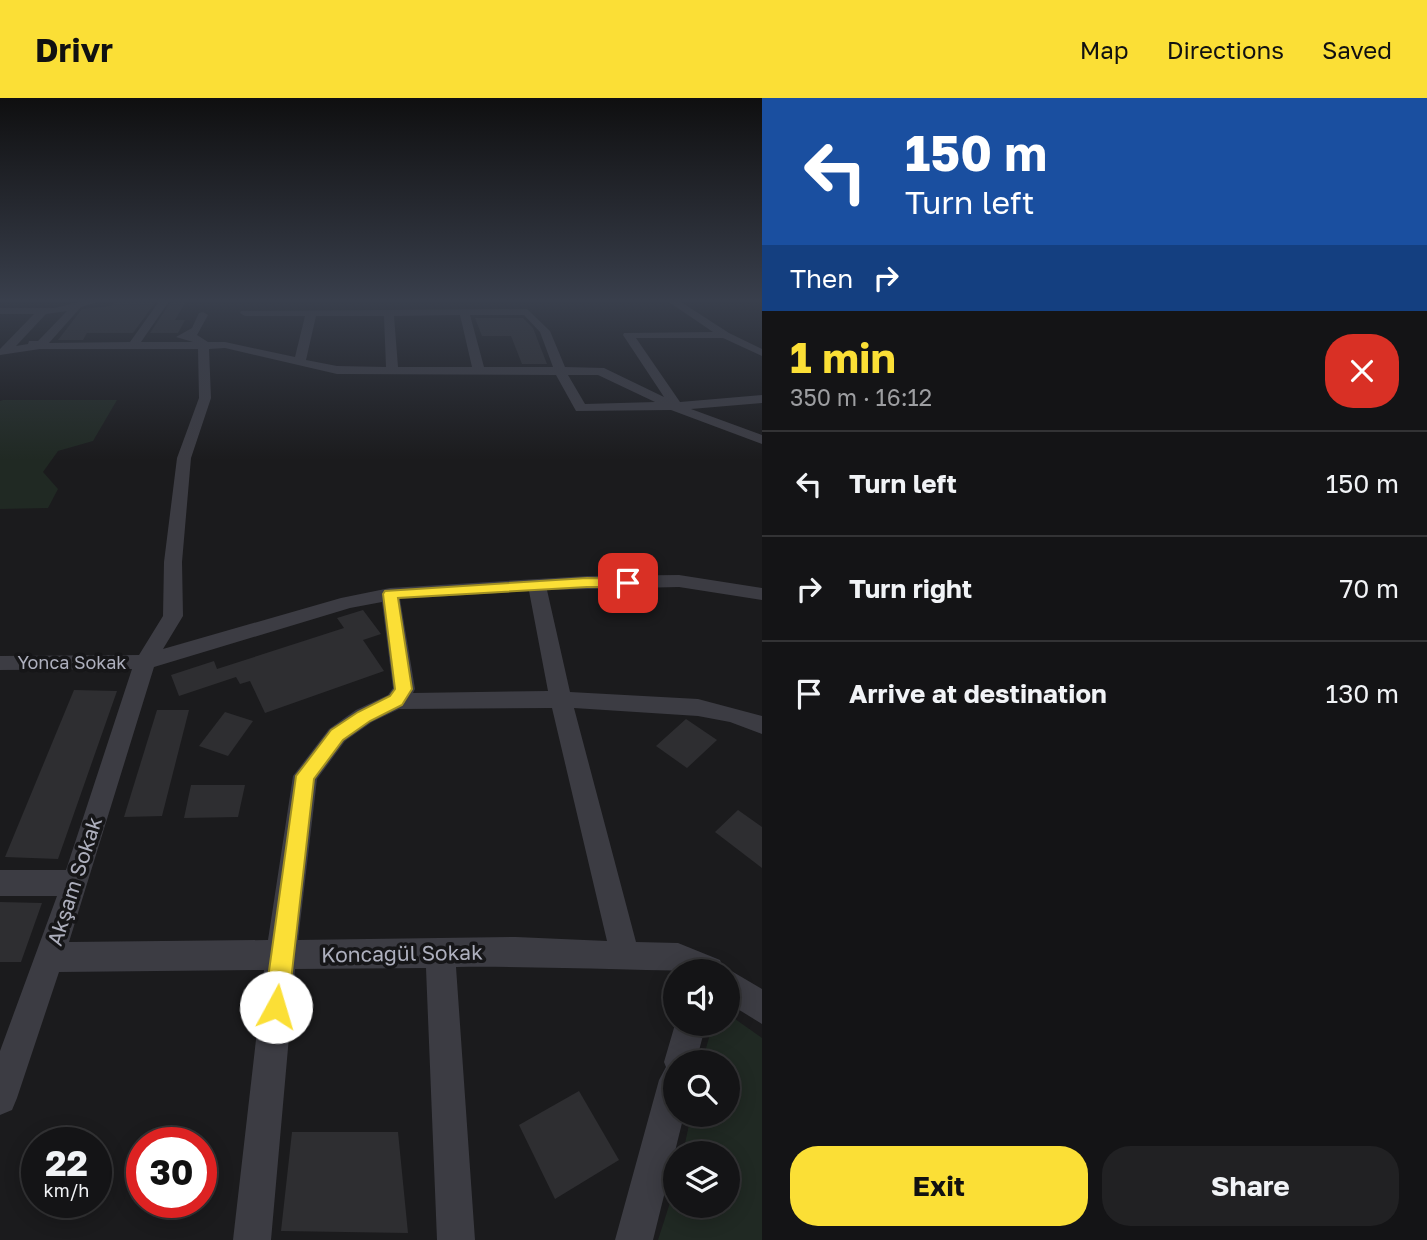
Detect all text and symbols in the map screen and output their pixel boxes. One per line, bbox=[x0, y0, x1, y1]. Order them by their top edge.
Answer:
text: Drivr bbox=[35, 30, 113, 69]
text: Map bbox=[1080, 35, 1129, 64]
text: Directions bbox=[1167, 35, 1284, 64]
text: Saved bbox=[1322, 35, 1392, 64]
text: 150 m bbox=[905, 123, 1047, 182]
icon: left bbox=[790, 126, 881, 217]
text: Turn left bbox=[905, 183, 1034, 221]
icon: right bbox=[867, 259, 905, 297]
text: Then bbox=[790, 263, 853, 294]
text: 1 min bbox=[790, 332, 896, 382]
button: close bbox=[1325, 334, 1399, 408]
text: 350 m · 16:12 bbox=[790, 383, 932, 411]
icon: left bbox=[790, 465, 828, 503]
text: Turn left bbox=[849, 468, 957, 499]
text: 150 m bbox=[1326, 468, 1399, 499]
pin bbox=[598, 553, 658, 613]
icon: arrive bbox=[609, 564, 647, 602]
icon: right bbox=[790, 570, 828, 608]
text: Turn right bbox=[849, 573, 972, 604]
text: 70 m bbox=[1340, 573, 1399, 604]
street label: Yonca Sokak bbox=[17, 651, 127, 673]
icon: arrive bbox=[790, 675, 828, 713]
text: Arrive at destination bbox=[849, 678, 1107, 709]
text: 130 m bbox=[1326, 678, 1399, 709]
street label: Akşam Sokak bbox=[41, 813, 107, 949]
street label: Koncagül Sokak bbox=[321, 939, 483, 967]
map controls bbox=[663, 959, 740, 1218]
button: sound bbox=[663, 959, 740, 1036]
position arrow bbox=[239, 970, 313, 1044]
button: search bbox=[663, 1050, 740, 1127]
speed limit sign: 30 bbox=[126, 1127, 217, 1218]
button: layers bbox=[663, 1141, 740, 1218]
text: 22 bbox=[45, 1142, 88, 1184]
button: Exit bbox=[790, 1146, 1088, 1226]
button: Share bbox=[1102, 1146, 1399, 1226]
text: km/h bbox=[44, 1179, 89, 1201]

